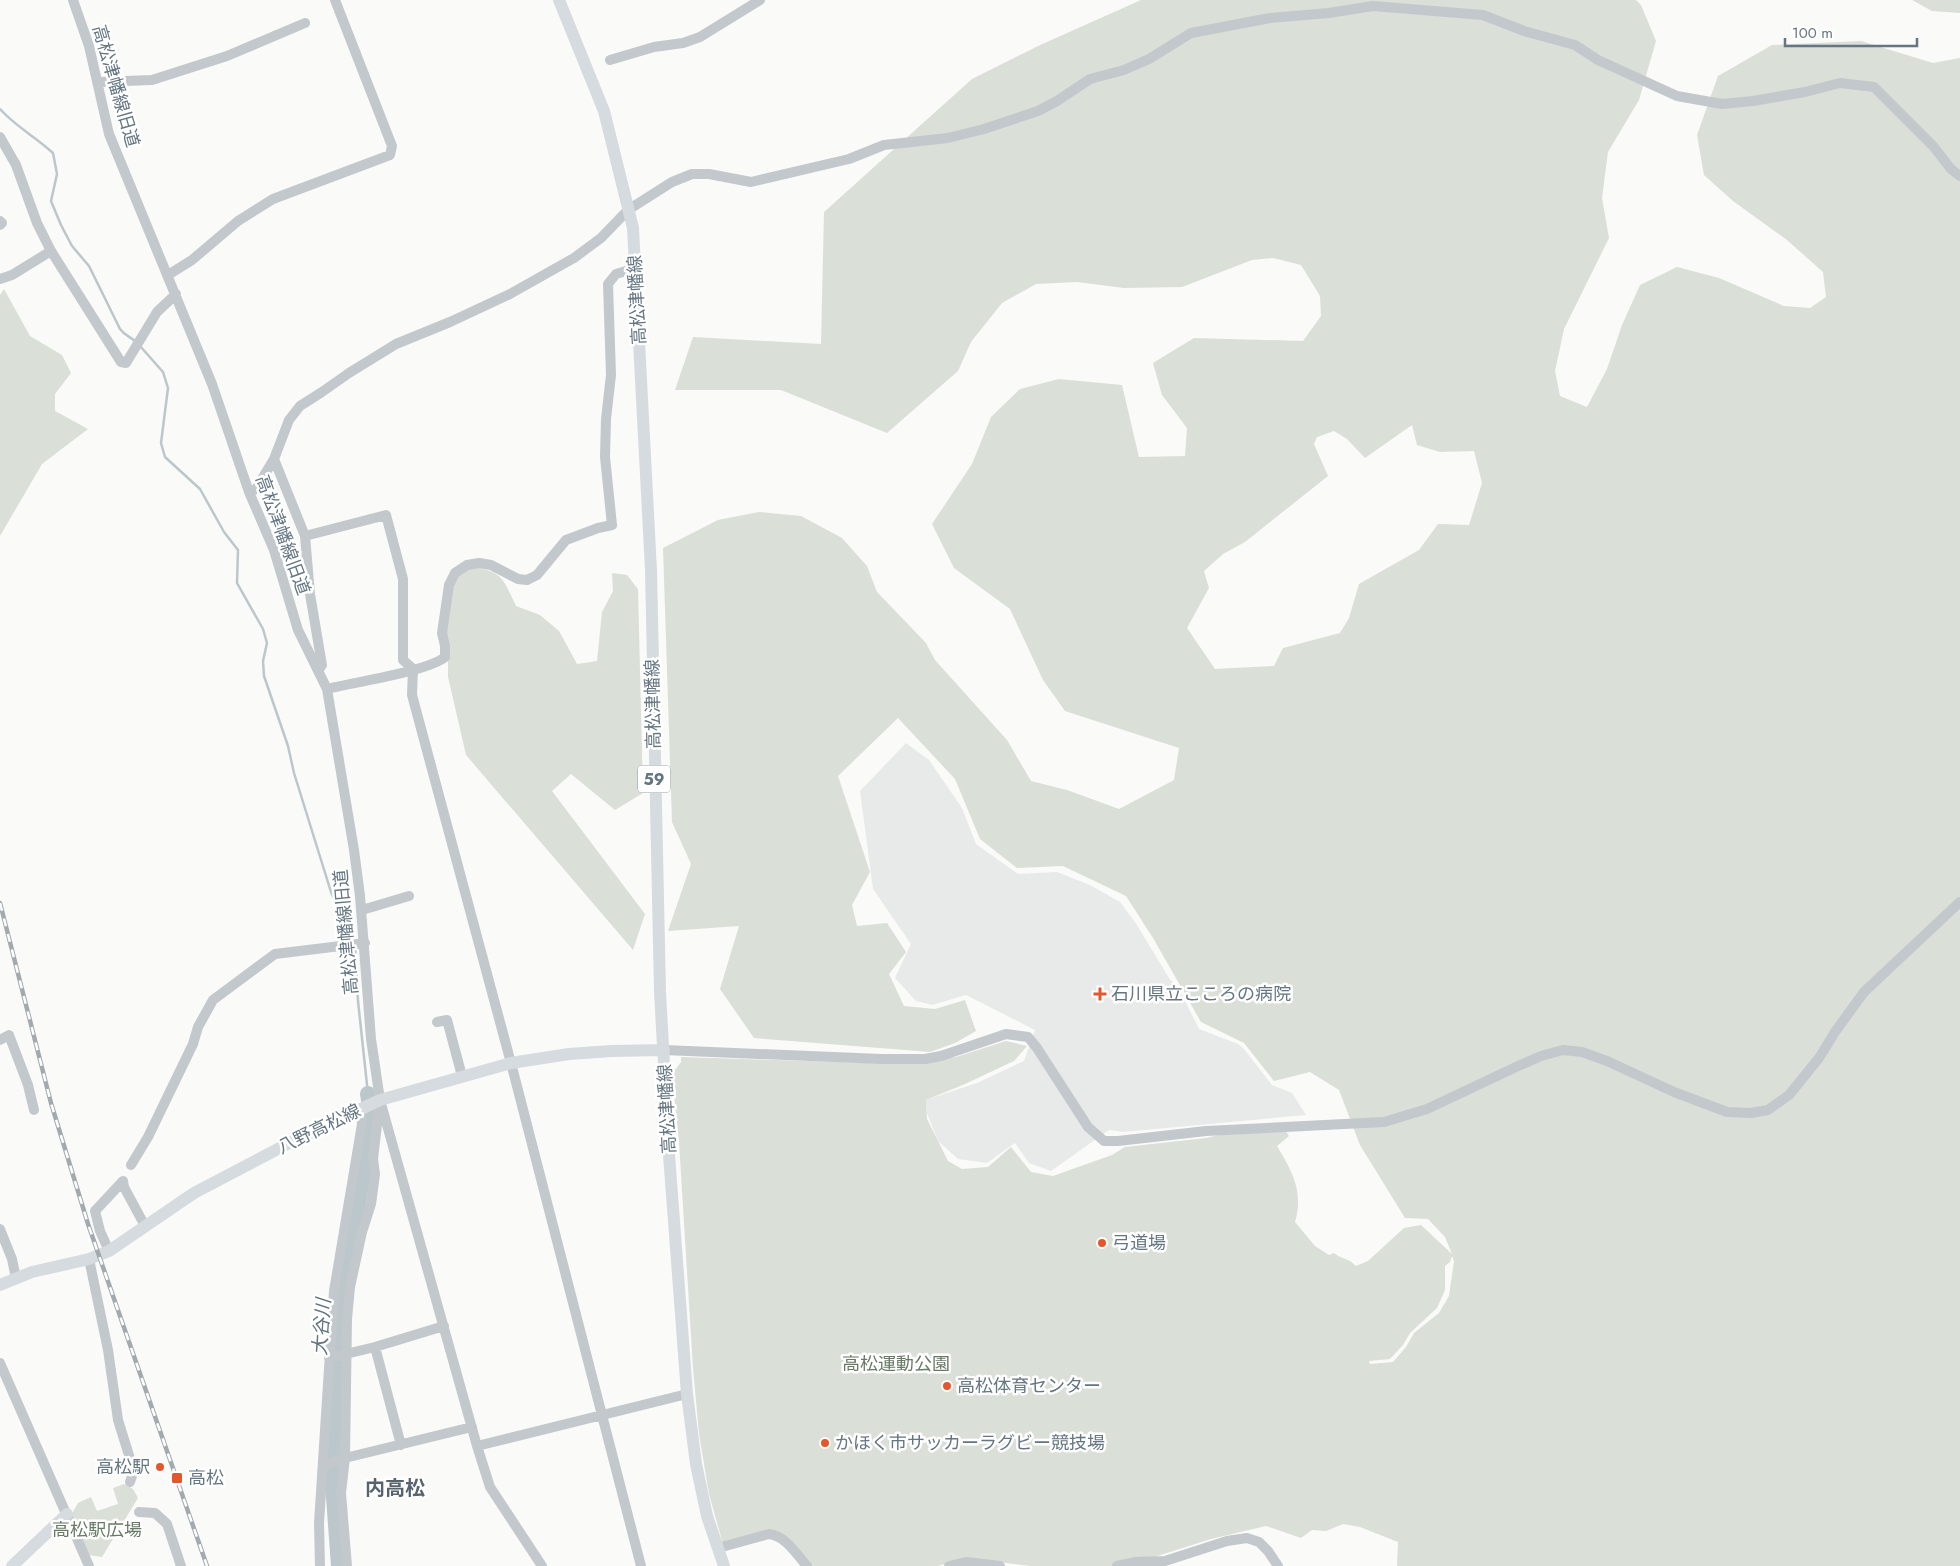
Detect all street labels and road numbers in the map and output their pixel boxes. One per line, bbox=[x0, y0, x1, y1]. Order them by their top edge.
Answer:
street label: 高松津幡線旧道 bbox=[86, 22, 146, 150]
street label: 高松津幡線 bbox=[622, 254, 652, 346]
street label: 高松津幡線旧道 bbox=[249, 471, 317, 599]
street label: 高松津幡線 bbox=[639, 659, 667, 749]
road number: 59 bbox=[638, 766, 670, 792]
street label: 高松津幡線旧道 bbox=[328, 868, 364, 996]
street label: 高松津幡線 bbox=[652, 1063, 682, 1155]
street label: 八野高松線 bbox=[273, 1098, 365, 1160]

